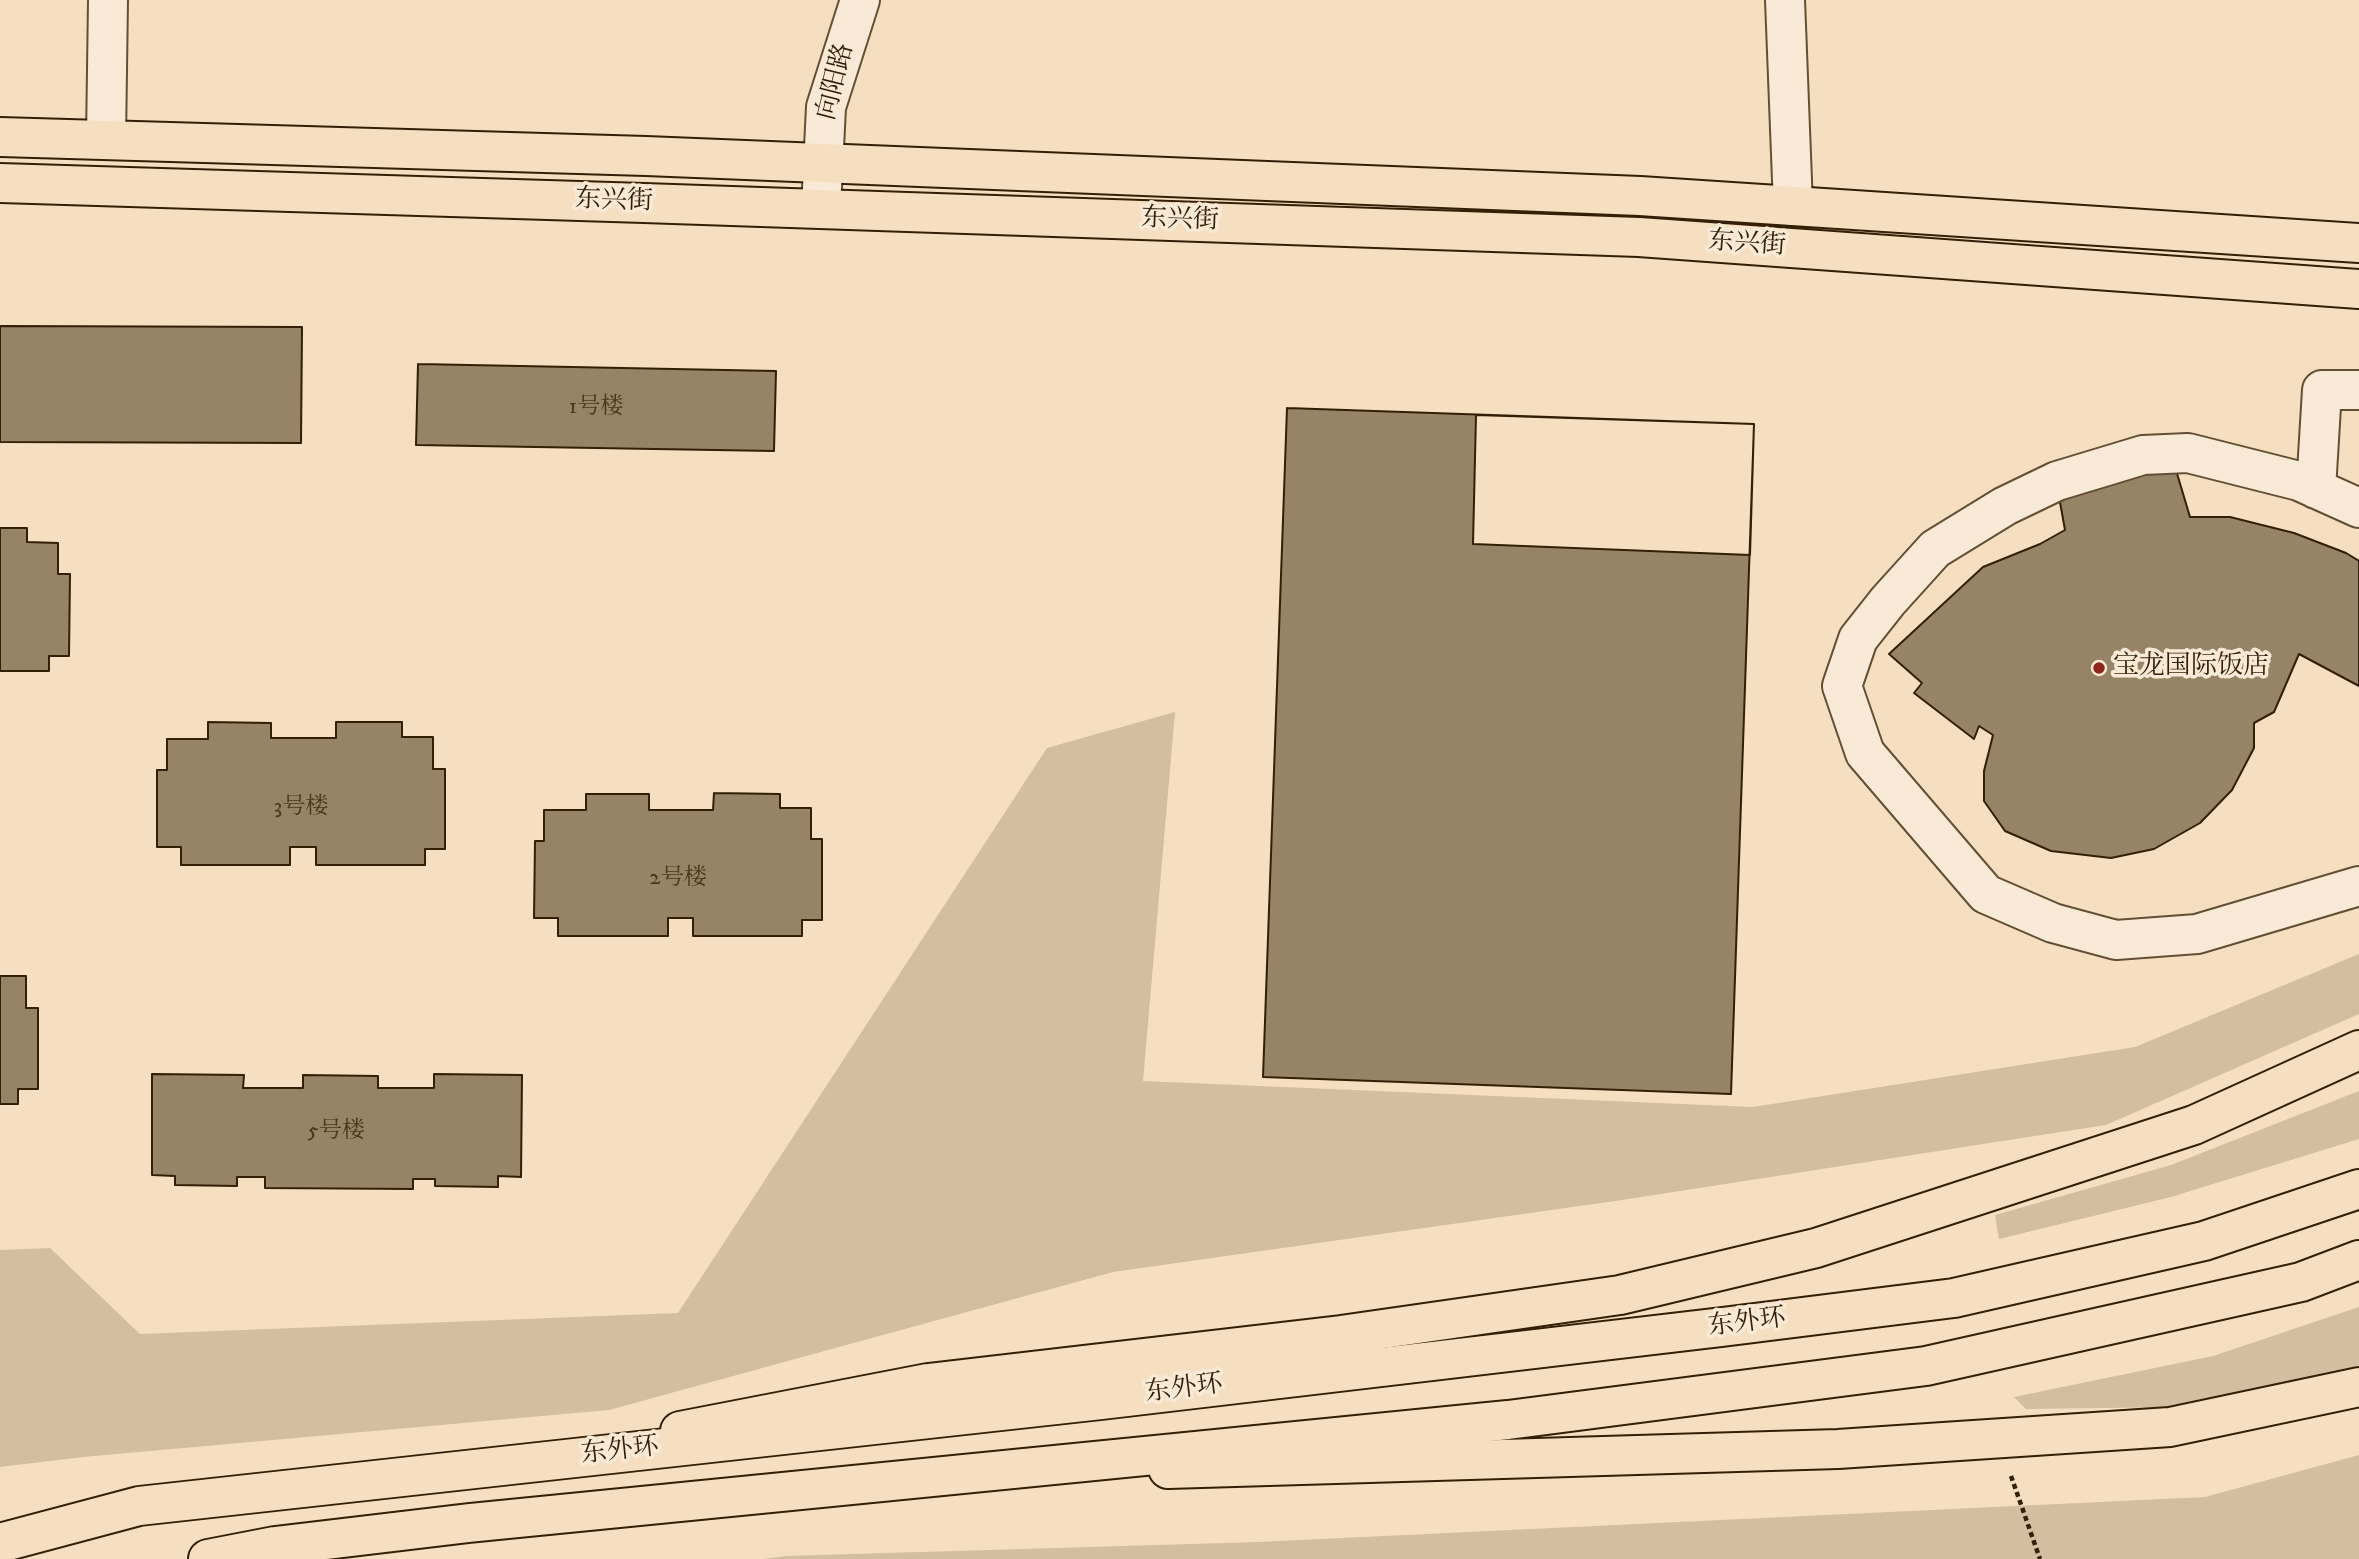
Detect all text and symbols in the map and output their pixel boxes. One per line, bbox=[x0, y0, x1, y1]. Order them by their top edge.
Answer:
street label: 向阳路 bbox=[812, 40, 862, 124]
street label: 东兴街 bbox=[574, 185, 654, 219]
street label: 东兴街 bbox=[1140, 204, 1220, 238]
street label: 东兴街 bbox=[1707, 227, 1787, 263]
house number: 1号楼 bbox=[569, 394, 623, 422]
place label: 宝龙国际饭店 bbox=[2113, 652, 2269, 684]
marker: 宝龙国际饭店 bbox=[2091, 660, 2107, 676]
house number: 3号楼 bbox=[274, 794, 328, 822]
house number: 2号楼 bbox=[649, 865, 707, 893]
house number: 5号楼 bbox=[307, 1118, 365, 1146]
street label: 东外环 bbox=[1706, 1304, 1788, 1344]
street label: 东外环 bbox=[1143, 1370, 1225, 1410]
street label: 东外环 bbox=[580, 1432, 660, 1472]

